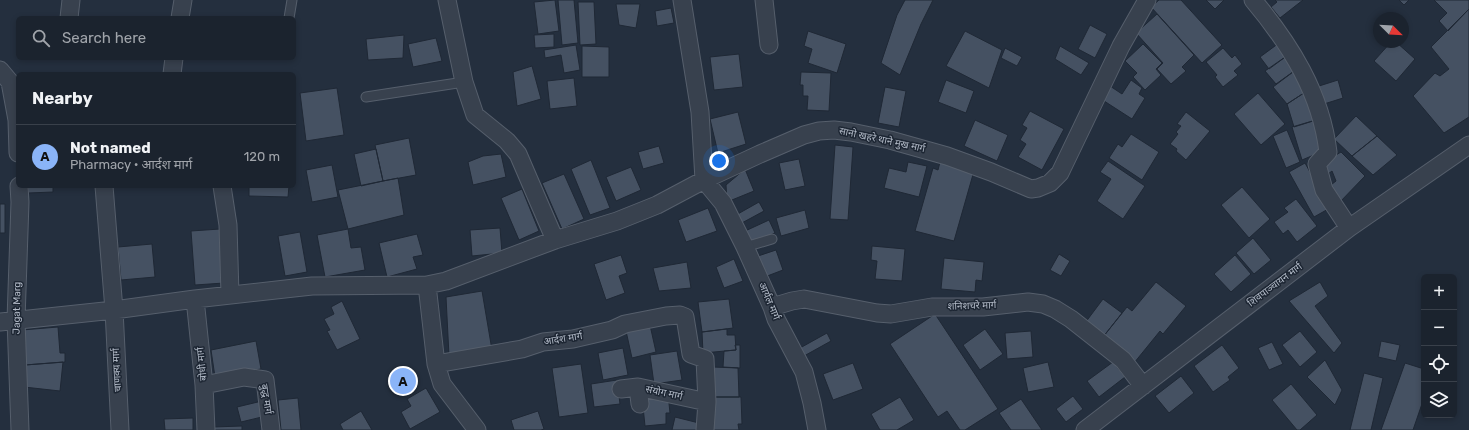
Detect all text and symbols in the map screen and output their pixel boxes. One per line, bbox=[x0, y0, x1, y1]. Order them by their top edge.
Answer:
north arrow bbox=[1373, 12, 1409, 48]
search box bbox=[16, 16, 296, 60]
icon: search bbox=[30, 27, 52, 49]
text: Search here bbox=[62, 29, 146, 47]
text: Nearby bbox=[32, 88, 93, 108]
street label: सानो खहरे थाने मुख मार्ग bbox=[838, 125, 927, 155]
text: Not named bbox=[70, 139, 151, 157]
text: A bbox=[40, 149, 50, 164]
text: 120 m bbox=[244, 149, 280, 164]
your location bbox=[709, 151, 729, 171]
text: Pharmacy · आर्दश मार्ग bbox=[70, 157, 192, 172]
street label: शिवपाञ्चायन मार्ग bbox=[1245, 260, 1305, 309]
map controls bbox=[1421, 274, 1457, 418]
button: + bbox=[1421, 274, 1457, 310]
street label: आर्यल मार्ग bbox=[756, 280, 783, 322]
street label: Jagat Marg bbox=[11, 281, 23, 334]
street label: शनिशचरे मार्ग bbox=[947, 299, 998, 313]
button: − bbox=[1421, 310, 1457, 346]
street label: आर्दश मार्ग bbox=[543, 330, 584, 348]
street label: बोधी मार्ग bbox=[194, 346, 210, 381]
button: locate bbox=[1421, 346, 1457, 382]
street label: चाणक्य मार्ग bbox=[110, 347, 124, 392]
pin: A bbox=[390, 366, 416, 396]
button: layers bbox=[1421, 382, 1457, 418]
street label: बुद्ध मार्ग bbox=[258, 383, 274, 416]
street label: संयोग मार्ग bbox=[644, 383, 685, 403]

